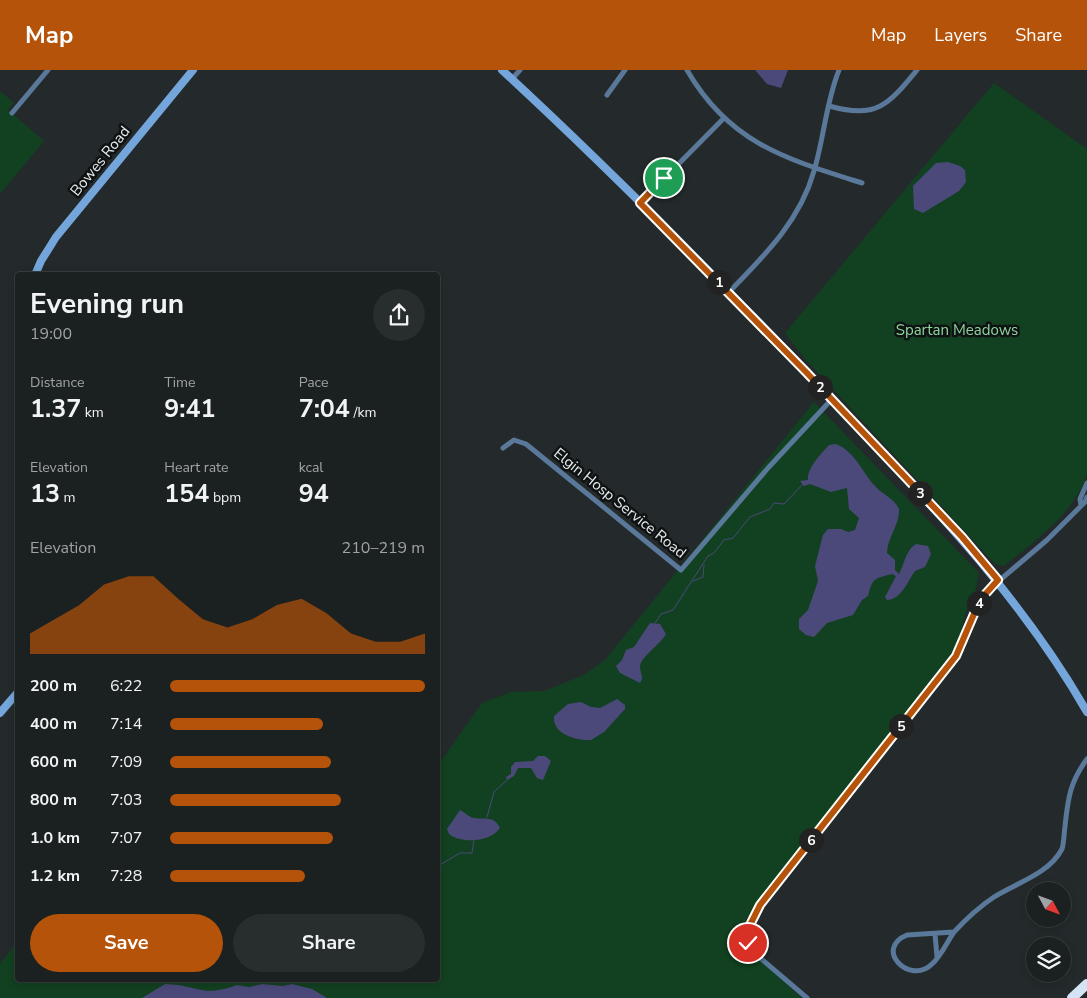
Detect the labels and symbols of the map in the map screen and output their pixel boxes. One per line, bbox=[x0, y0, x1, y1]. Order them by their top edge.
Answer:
street label: Bowes Road bbox=[66, 122, 134, 200]
pin bbox=[643, 157, 685, 199]
pin: 1 bbox=[706, 270, 732, 294]
park label: Spartan Meadows bbox=[896, 320, 1018, 340]
pin: 2 bbox=[808, 374, 832, 400]
street label: Elgin Hosp Service Road bbox=[550, 443, 690, 563]
pin: 3 bbox=[908, 480, 932, 506]
pin: 4 bbox=[966, 590, 992, 616]
pin: 5 bbox=[888, 714, 914, 738]
pin: 6 bbox=[798, 828, 824, 852]
north arrow bbox=[1026, 882, 1071, 928]
pin bbox=[727, 922, 769, 964]

